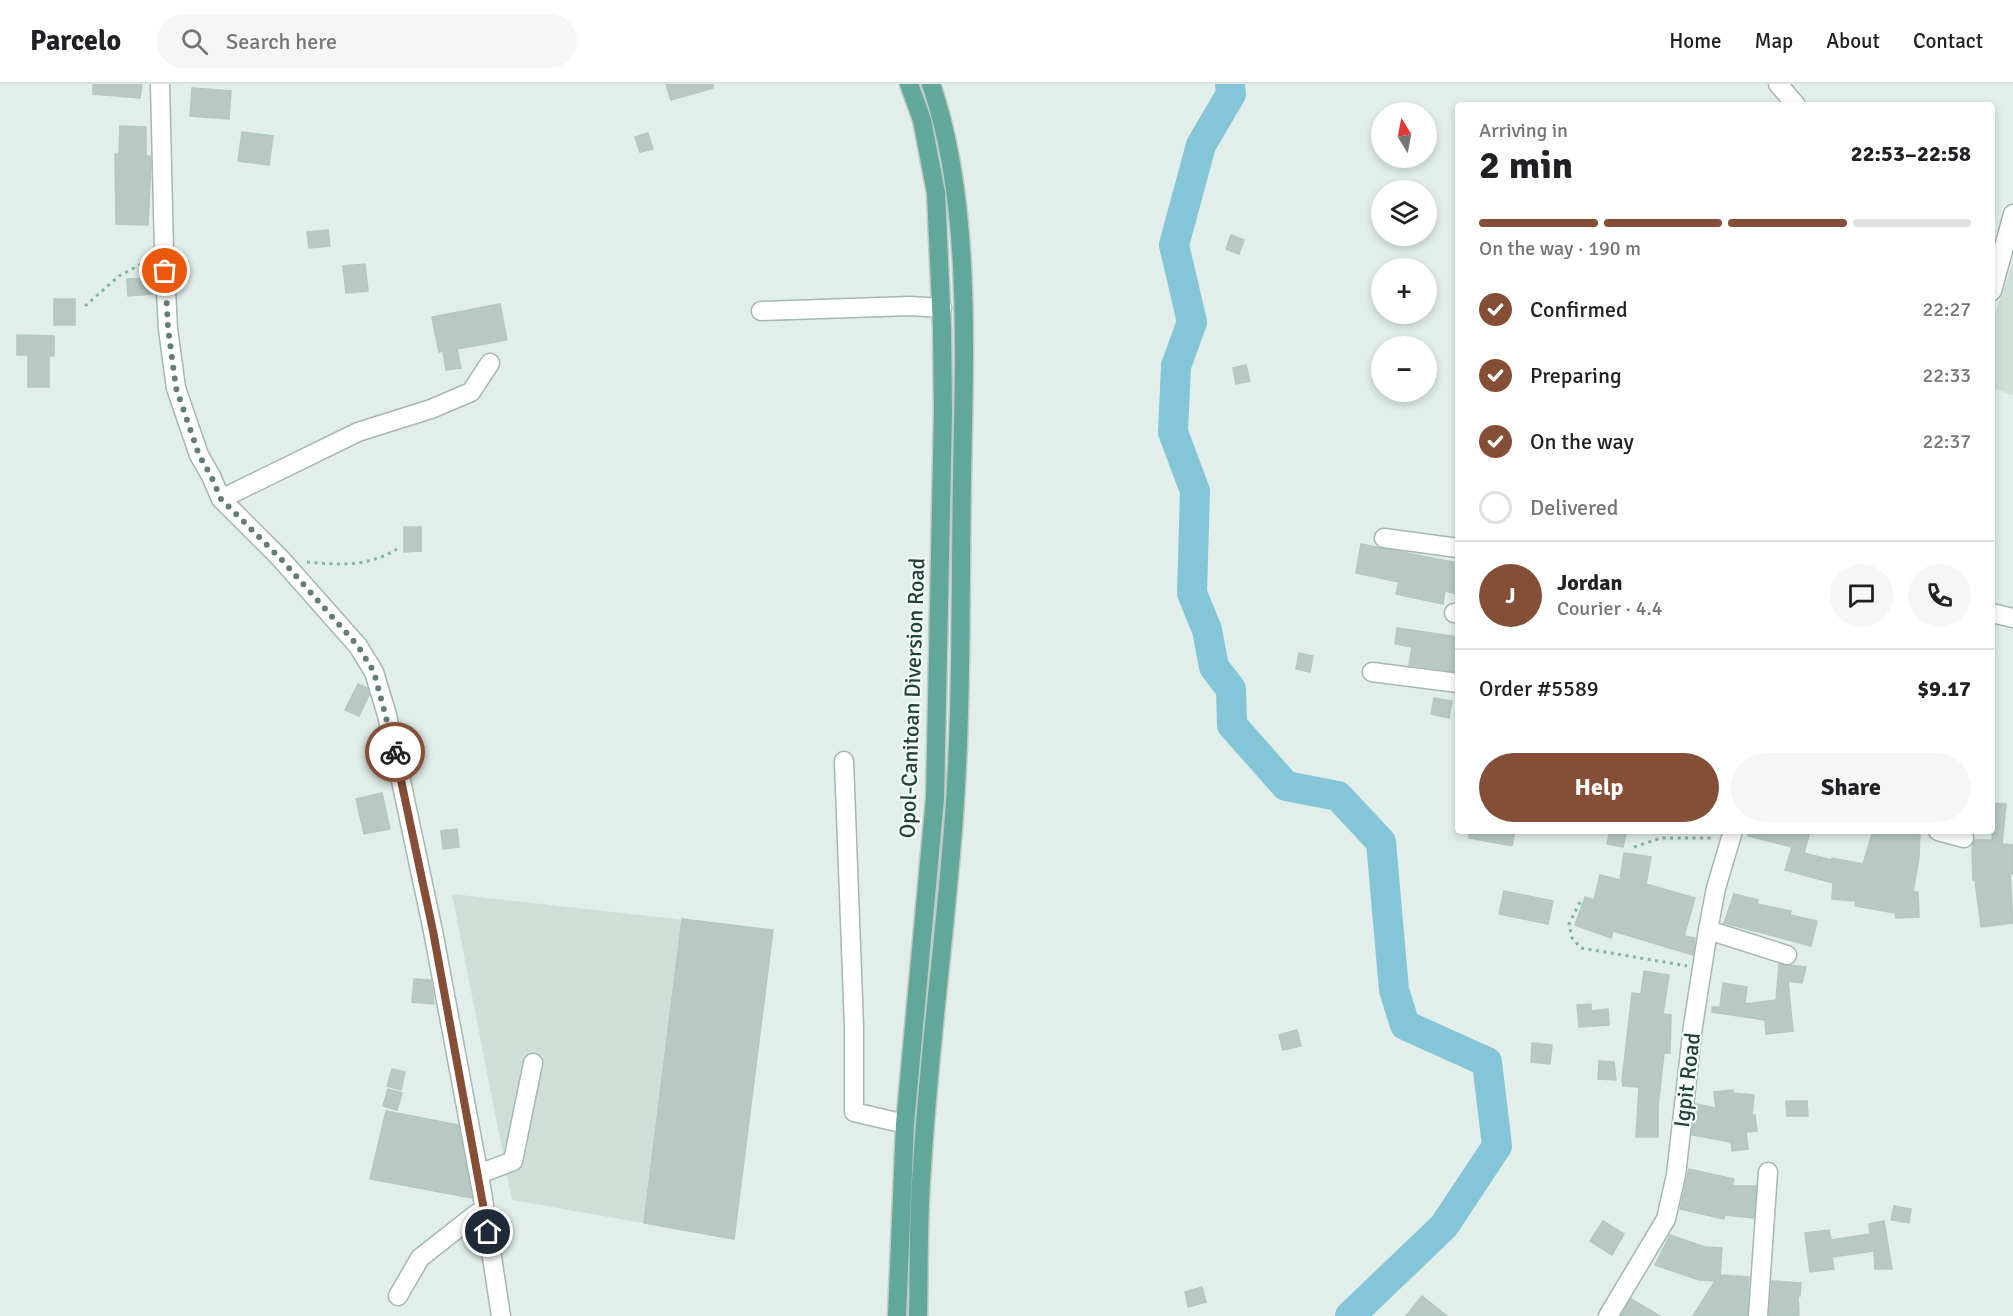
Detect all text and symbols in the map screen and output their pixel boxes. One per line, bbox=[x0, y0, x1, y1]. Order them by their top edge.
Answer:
search box bbox=[157, 14, 577, 68]
text: Parcelo bbox=[30, 24, 121, 58]
icon: search bbox=[178, 25, 211, 58]
text: Search here bbox=[226, 28, 337, 55]
text: Home bbox=[1669, 28, 1722, 54]
text: Map bbox=[1755, 28, 1793, 54]
text: About bbox=[1826, 28, 1880, 54]
text: Contact bbox=[1913, 28, 1983, 54]
north arrow bbox=[1371, 102, 1437, 168]
map controls bbox=[1371, 102, 1437, 402]
text: Arriving in bbox=[1479, 118, 1568, 143]
text: 22:53–22:58 bbox=[1851, 140, 1971, 167]
text: 2 min bbox=[1479, 141, 1573, 189]
button: layers bbox=[1371, 180, 1437, 246]
text: On the way · 190 m bbox=[1479, 236, 1641, 261]
pin bbox=[139, 245, 190, 296]
icon: bag bbox=[148, 254, 181, 287]
button: + bbox=[1371, 258, 1437, 324]
icon: check bbox=[1479, 293, 1512, 326]
text: Confirmed bbox=[1530, 296, 1628, 323]
text: 22:27 bbox=[1922, 297, 1971, 322]
button: − bbox=[1371, 336, 1437, 402]
icon: check bbox=[1479, 359, 1512, 392]
text: Preparing bbox=[1530, 362, 1622, 389]
text: 22:33 bbox=[1922, 363, 1971, 388]
icon: check bbox=[1479, 425, 1512, 458]
text: On the way bbox=[1530, 428, 1634, 455]
text: 22:37 bbox=[1922, 429, 1971, 454]
text: Delivered bbox=[1530, 494, 1618, 521]
street label: Opol-Canitoan Diversion Road bbox=[894, 557, 930, 839]
button: chat bbox=[1830, 564, 1893, 627]
button: phone bbox=[1908, 564, 1971, 627]
text: Jordan bbox=[1557, 569, 1623, 596]
text: J bbox=[1505, 582, 1516, 609]
text: Courier · 4.4 bbox=[1557, 596, 1663, 621]
text: Order #5589 bbox=[1479, 675, 1599, 702]
text: $9.17 bbox=[1917, 675, 1971, 702]
courier bbox=[365, 722, 425, 782]
icon: bike bbox=[379, 736, 412, 769]
button: Help bbox=[1479, 753, 1719, 822]
button: Share bbox=[1731, 753, 1971, 822]
street label: Igpit Road bbox=[1668, 1031, 1706, 1129]
pin bbox=[462, 1206, 513, 1257]
icon: home bbox=[471, 1215, 504, 1248]

